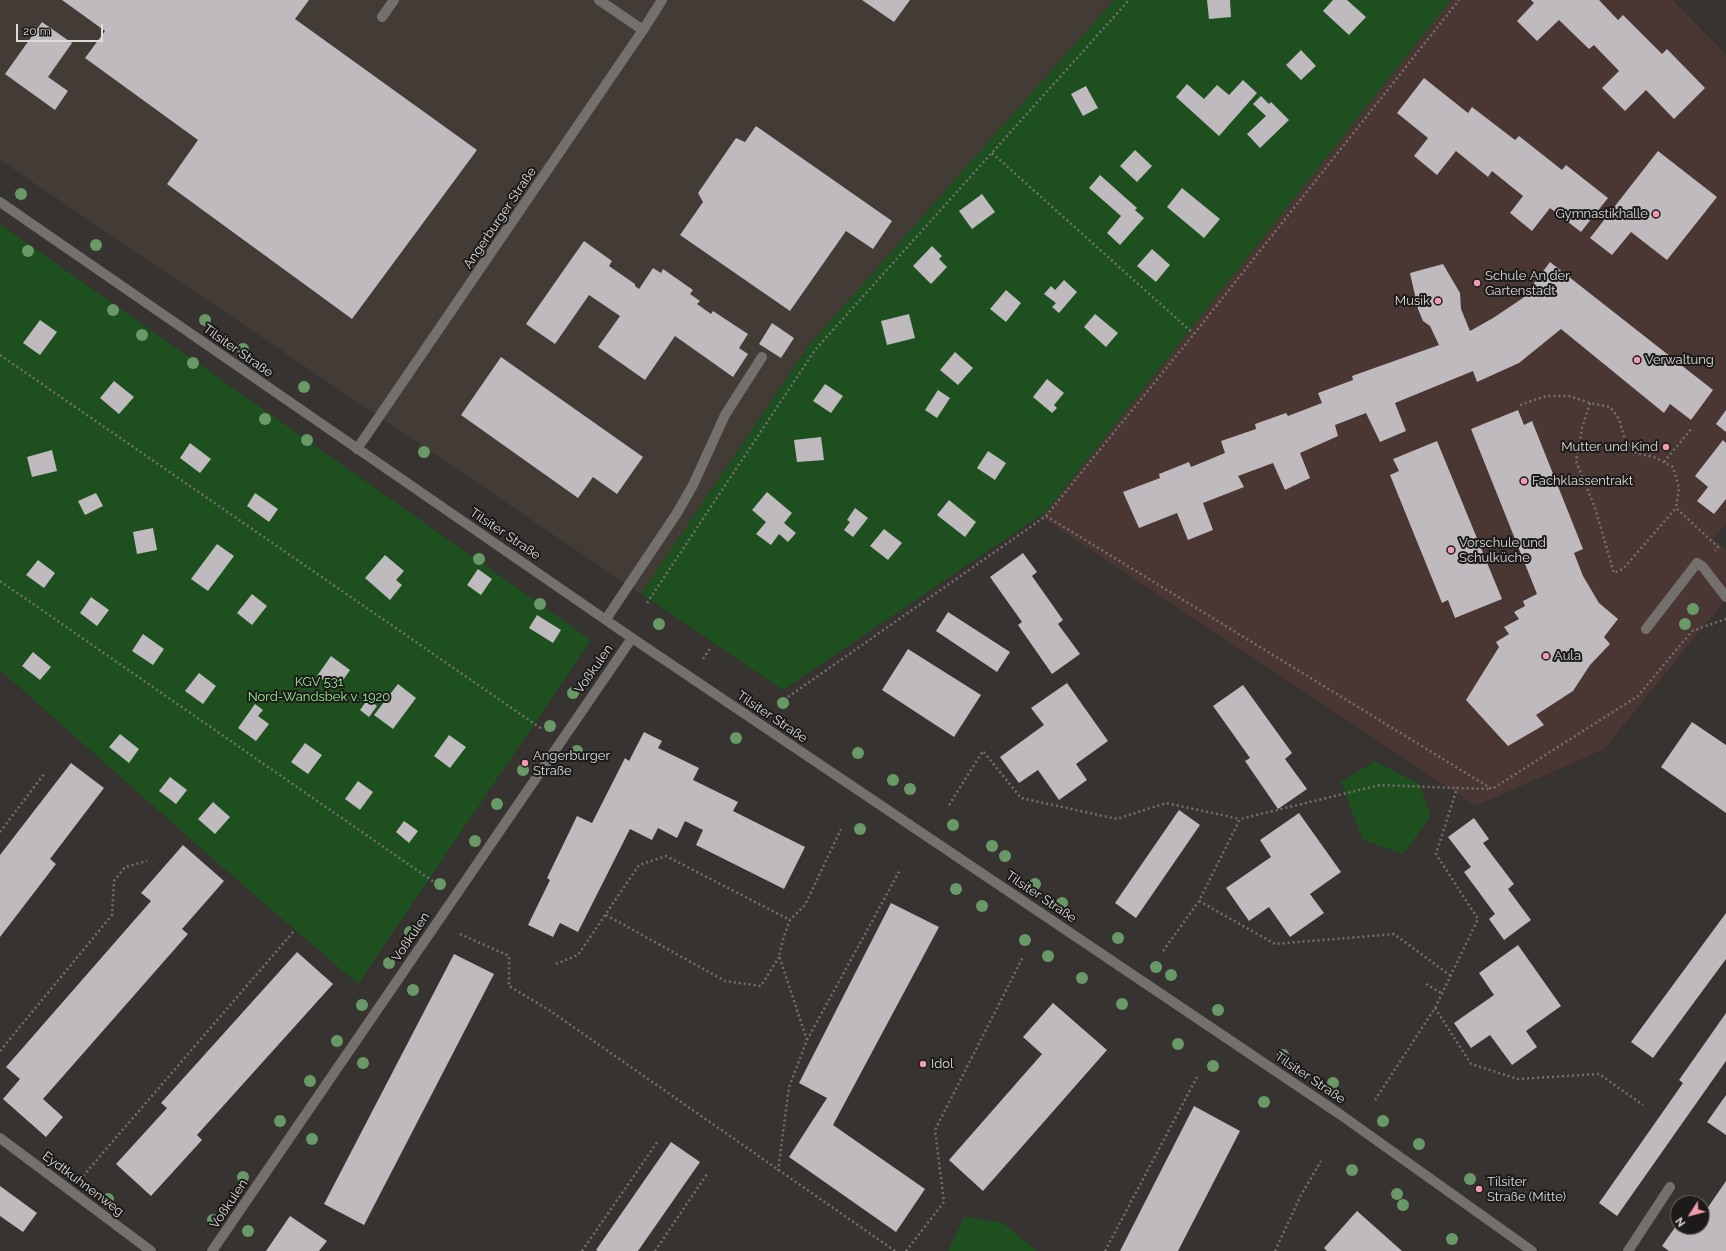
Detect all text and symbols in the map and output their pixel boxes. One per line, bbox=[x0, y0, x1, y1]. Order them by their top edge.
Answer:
scale bar bbox=[18, 16, 105, 42]
text: 20 m bbox=[23, 24, 51, 38]
street label: Angerburger Straße bbox=[460, 164, 540, 272]
place label: Gymnastikhalle bbox=[1555, 206, 1648, 222]
marker: Gymnastikhalle bbox=[1651, 209, 1661, 219]
place label: Schule An der Gartenstadt bbox=[1485, 268, 1570, 299]
marker: Schule An der Gartenstadt bbox=[1472, 278, 1482, 288]
place label: Musik bbox=[1395, 293, 1430, 309]
marker: Musik bbox=[1433, 296, 1443, 306]
street label: Tilsiter Straße bbox=[200, 321, 276, 381]
place label: Verwaltung bbox=[1645, 352, 1714, 368]
marker: Verwaltung bbox=[1632, 355, 1642, 365]
place label: Mutter und Kind bbox=[1561, 439, 1658, 455]
marker: Mutter und Kind bbox=[1661, 442, 1671, 452]
place label: Fachklassentrakt bbox=[1532, 473, 1633, 489]
marker: Fachklassentrakt bbox=[1519, 476, 1529, 486]
street label: Tilsiter Straße bbox=[467, 505, 543, 563]
place label: Vorschule und Schulküche bbox=[1459, 535, 1546, 566]
marker: Vorschule und Schulküche bbox=[1446, 545, 1456, 555]
street label: Voßkulen bbox=[571, 642, 617, 696]
place label: Aula bbox=[1554, 648, 1581, 664]
marker: Aula bbox=[1541, 651, 1551, 661]
park label: KGV 531 Nord-Wandsbek v. 1920 bbox=[248, 674, 390, 705]
street label: Tilsiter Straße bbox=[734, 688, 810, 746]
place label: Angerburger Straße bbox=[533, 748, 610, 779]
marker: Angerburger Straße bbox=[520, 758, 530, 768]
street label: Tilsiter Straße bbox=[1003, 868, 1079, 926]
street label: Voßkulen bbox=[389, 909, 433, 965]
street label: Tilsiter Straße bbox=[1272, 1049, 1348, 1107]
place label: Idol bbox=[931, 1056, 953, 1072]
marker: Idol bbox=[918, 1059, 928, 1069]
street label: Eydtkuhnenweg bbox=[39, 1148, 127, 1220]
place label: Tilsiter Straße (Mitte) bbox=[1487, 1174, 1566, 1205]
street label: Voßkulen bbox=[207, 1176, 251, 1232]
marker: Tilsiter Straße (Mitte) bbox=[1474, 1184, 1484, 1194]
north arrow bbox=[1670, 1195, 1710, 1235]
text: N bbox=[1673, 1215, 1688, 1229]

